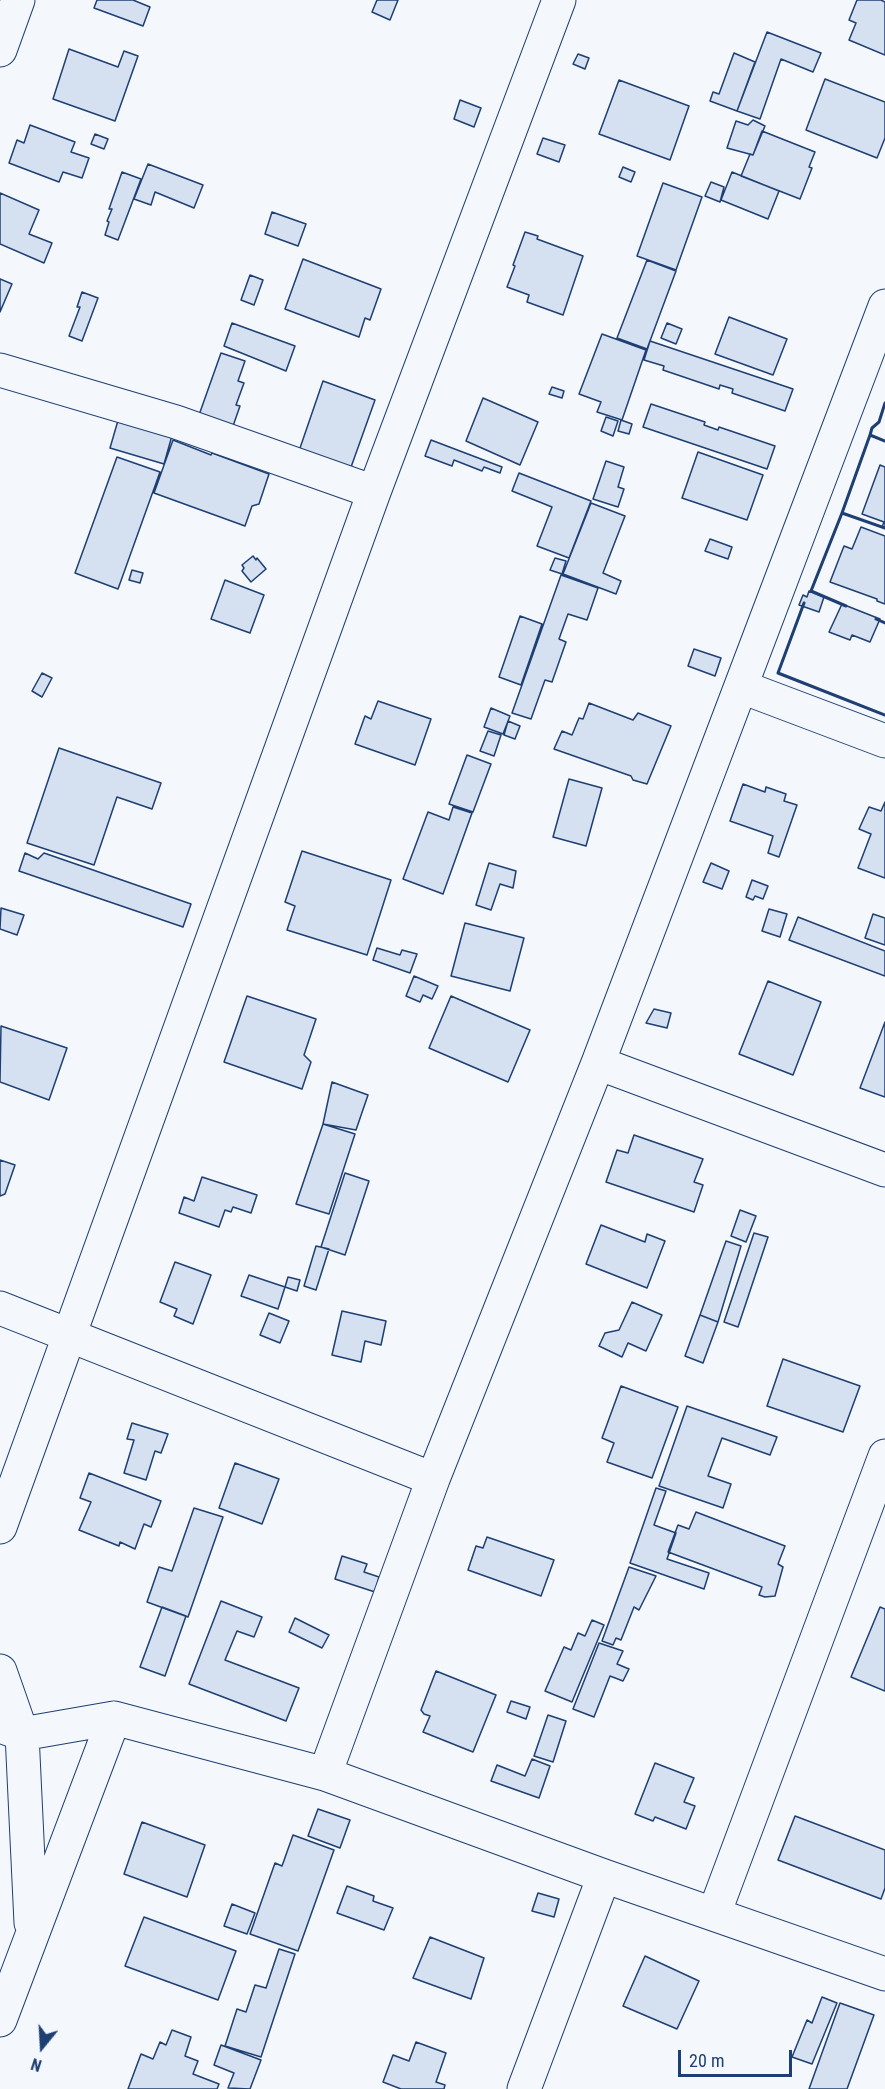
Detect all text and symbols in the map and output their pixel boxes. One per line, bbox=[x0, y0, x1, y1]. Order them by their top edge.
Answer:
north arrow bbox=[12, 2017, 72, 2077]
scale bar bbox=[681, 2038, 795, 2076]
text: 20 m bbox=[689, 2050, 724, 2071]
text: N bbox=[29, 2054, 44, 2075]

